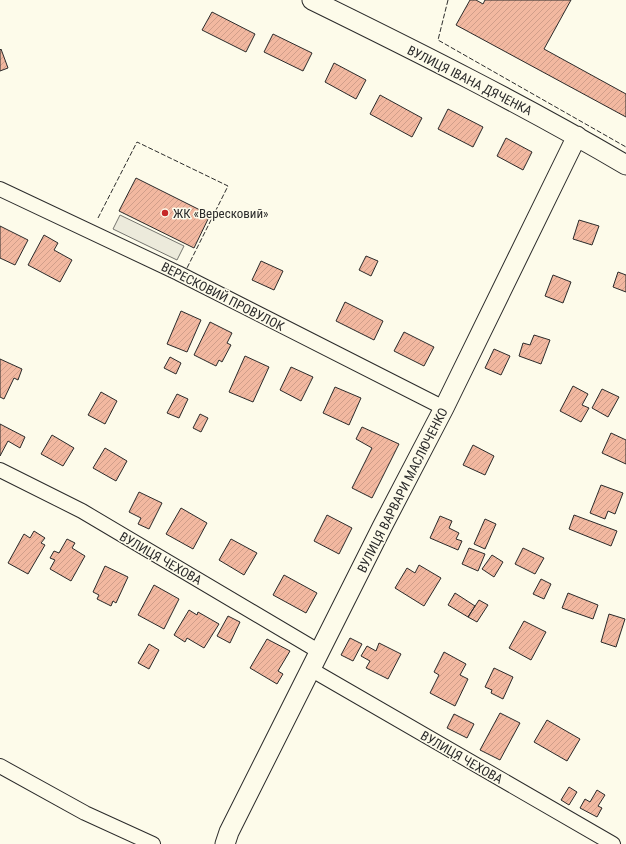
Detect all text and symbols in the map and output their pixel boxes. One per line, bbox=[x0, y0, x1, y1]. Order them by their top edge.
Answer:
street label: ВУЛИЦЯ ІВАНА ДЯЧЕНКА bbox=[405, 42, 535, 119]
place label: ЖК «Вересковий» bbox=[173, 206, 269, 221]
marker: ЖК «Вересковий» bbox=[160, 208, 170, 218]
street label: ВЕРЕСКОВИЙ ПРОВУЛОК bbox=[159, 259, 287, 334]
street label: ВУЛИЦЯ ВАРВАРИ МАСЛЮЧЕНКО bbox=[354, 405, 451, 575]
street label: ВУЛИЦЯ ЧЕХОВА bbox=[117, 529, 205, 588]
street label: ВУЛИЦЯ ЧЕХОВА bbox=[418, 728, 506, 787]

